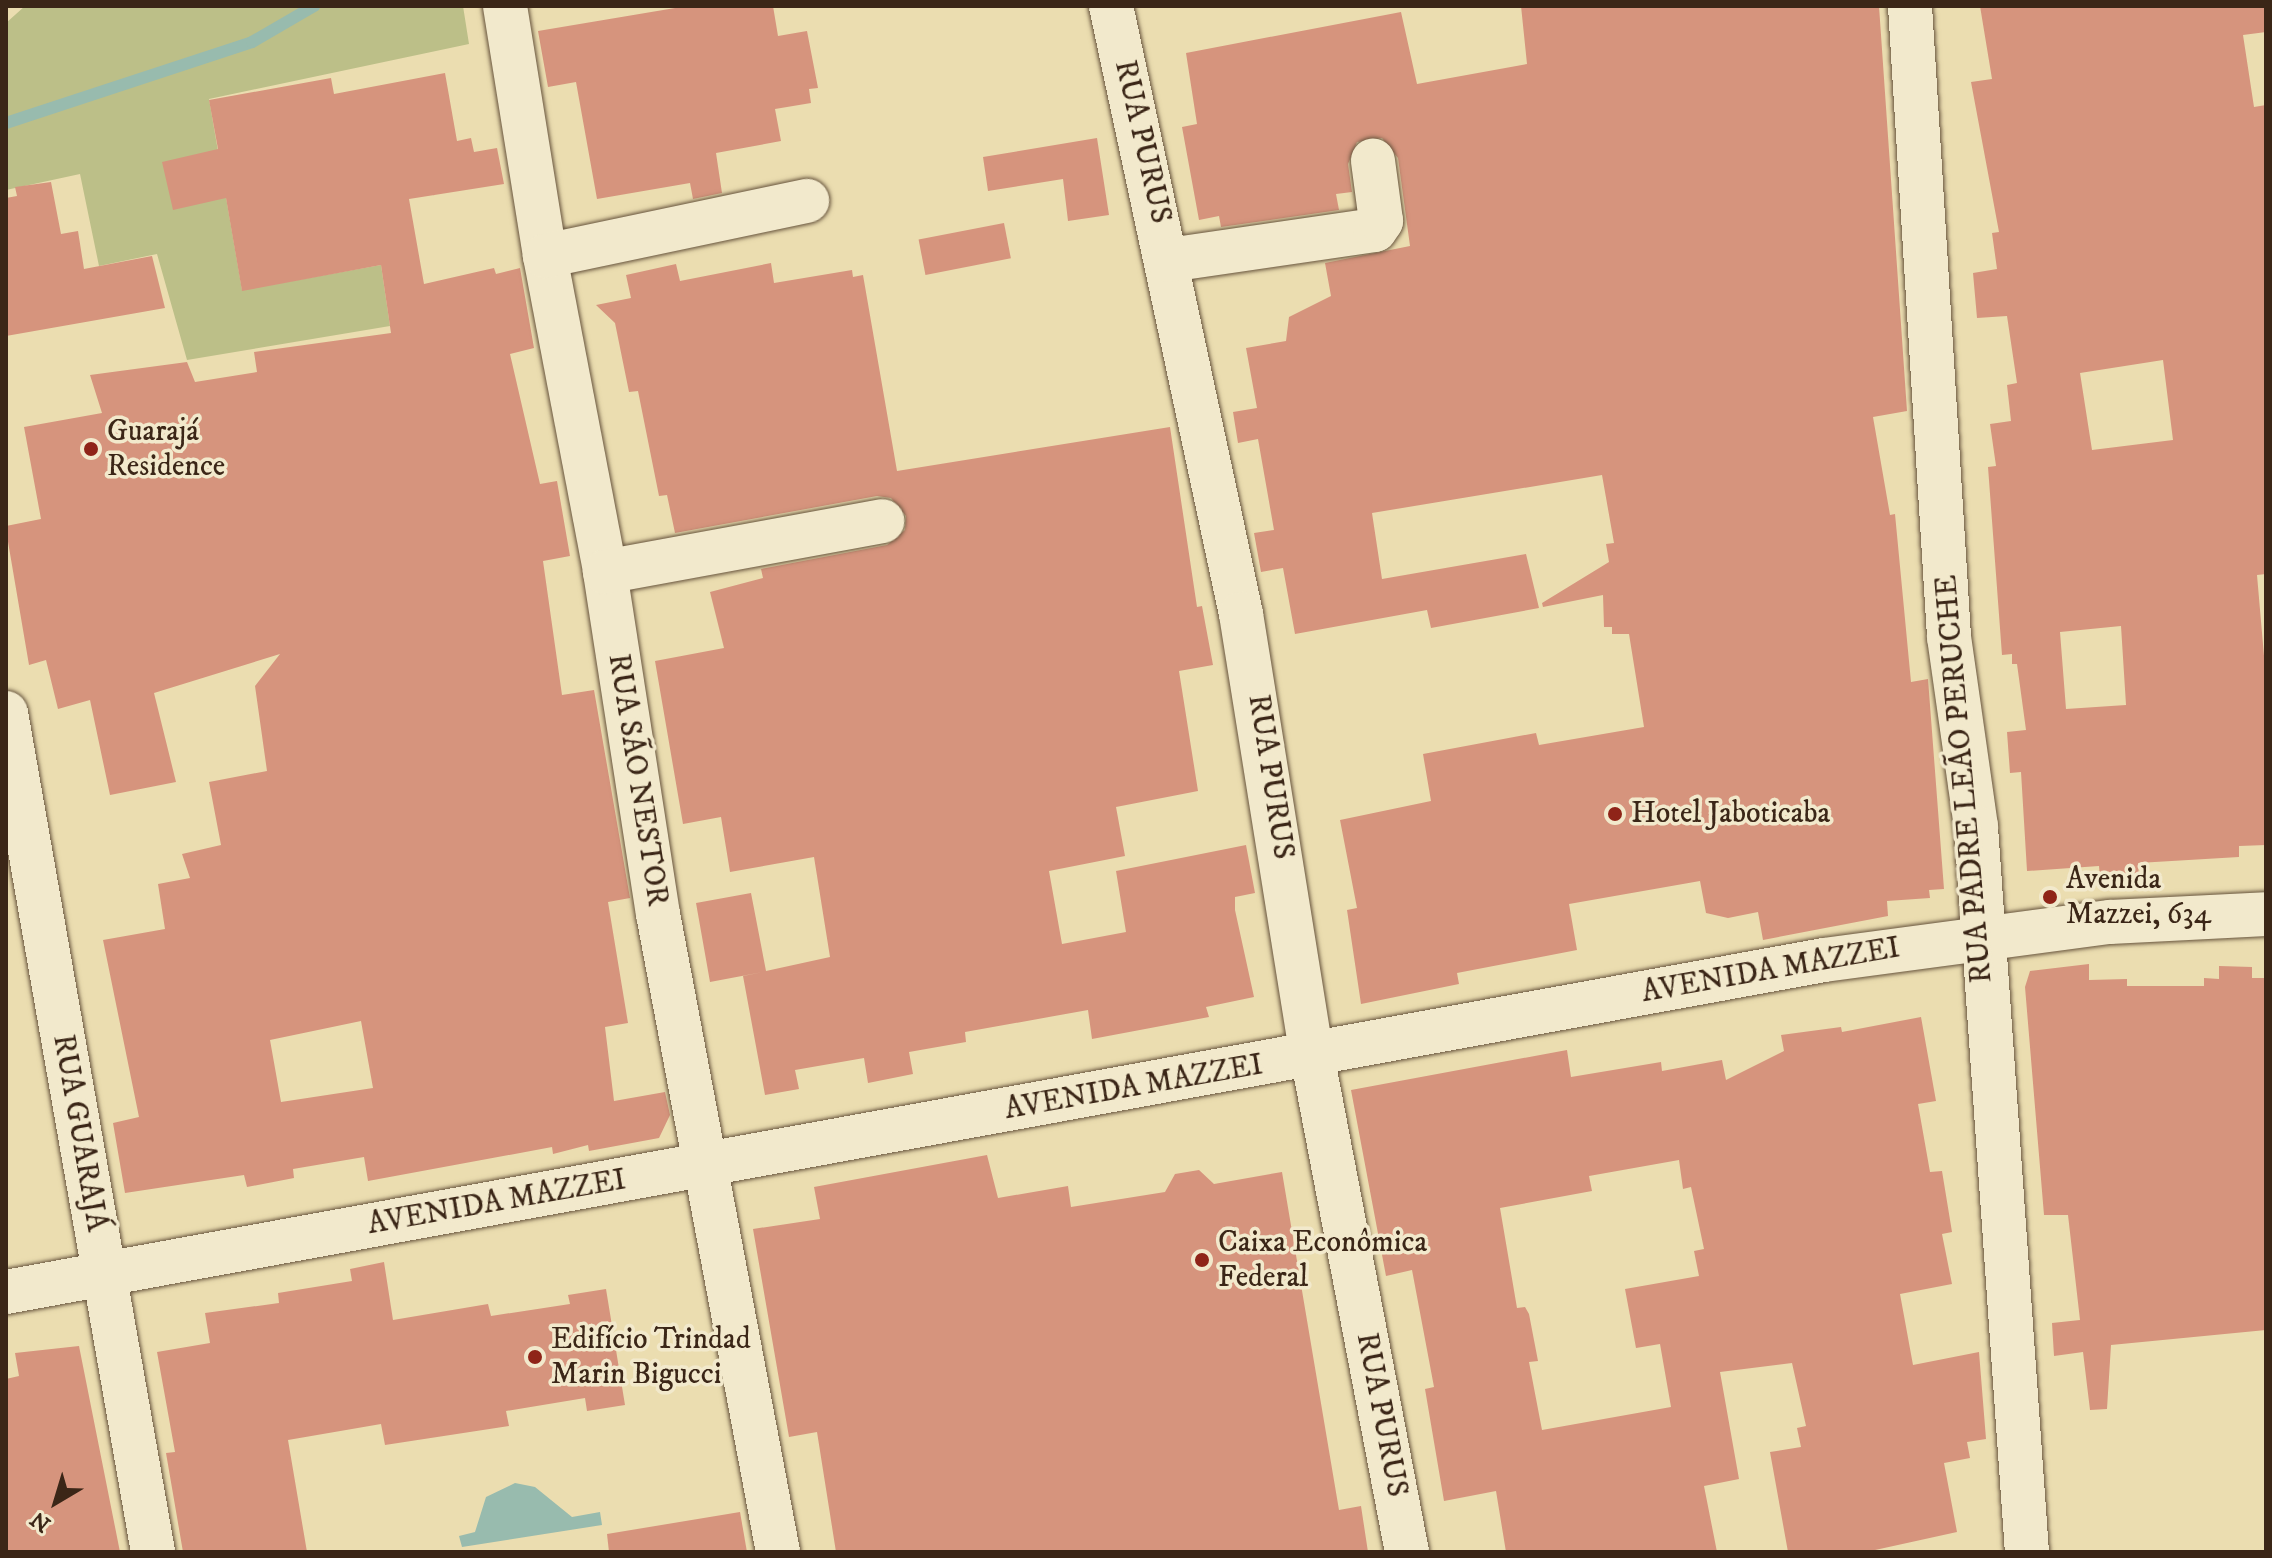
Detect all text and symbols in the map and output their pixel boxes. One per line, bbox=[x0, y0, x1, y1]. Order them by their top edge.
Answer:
street label: RUA PURUS bbox=[1106, 57, 1178, 227]
place label: Guarajá Residence bbox=[107, 414, 225, 484]
marker: Guarajá Residence bbox=[82, 440, 100, 458]
street label: RUA PADRE LEÃO PERUCHE bbox=[1929, 573, 2001, 985]
street label: RUA SÃO NESTOR bbox=[599, 651, 675, 909]
street label: RUA PURUS bbox=[1239, 692, 1301, 862]
place label: Hotel Jaboticaba bbox=[1631, 796, 1830, 832]
marker: Hotel Jaboticaba bbox=[1606, 805, 1624, 823]
place label: Avenida Mazzei, 634 bbox=[2066, 862, 2211, 932]
marker: Avenida Mazzei, 634 bbox=[2041, 888, 2059, 906]
street label: AVENIDA MAZZEI bbox=[1639, 931, 1903, 1011]
street label: RUA GUARAJÁ bbox=[44, 1032, 114, 1234]
street label: AVENIDA MAZZEI bbox=[1002, 1048, 1266, 1128]
street label: AVENIDA MAZZEI bbox=[365, 1163, 629, 1243]
place label: Caixa Econômica Federal bbox=[1218, 1225, 1427, 1296]
marker: Caixa Econômica Federal bbox=[1193, 1251, 1211, 1269]
place label: Edifício Trindad Marin Bigucci bbox=[551, 1322, 751, 1392]
street label: RUA PURUS bbox=[1347, 1330, 1415, 1500]
marker: Edifício Trindad Marin Bigucci bbox=[526, 1348, 544, 1366]
north arrow bbox=[16, 1462, 96, 1542]
text: N bbox=[25, 1505, 56, 1538]

